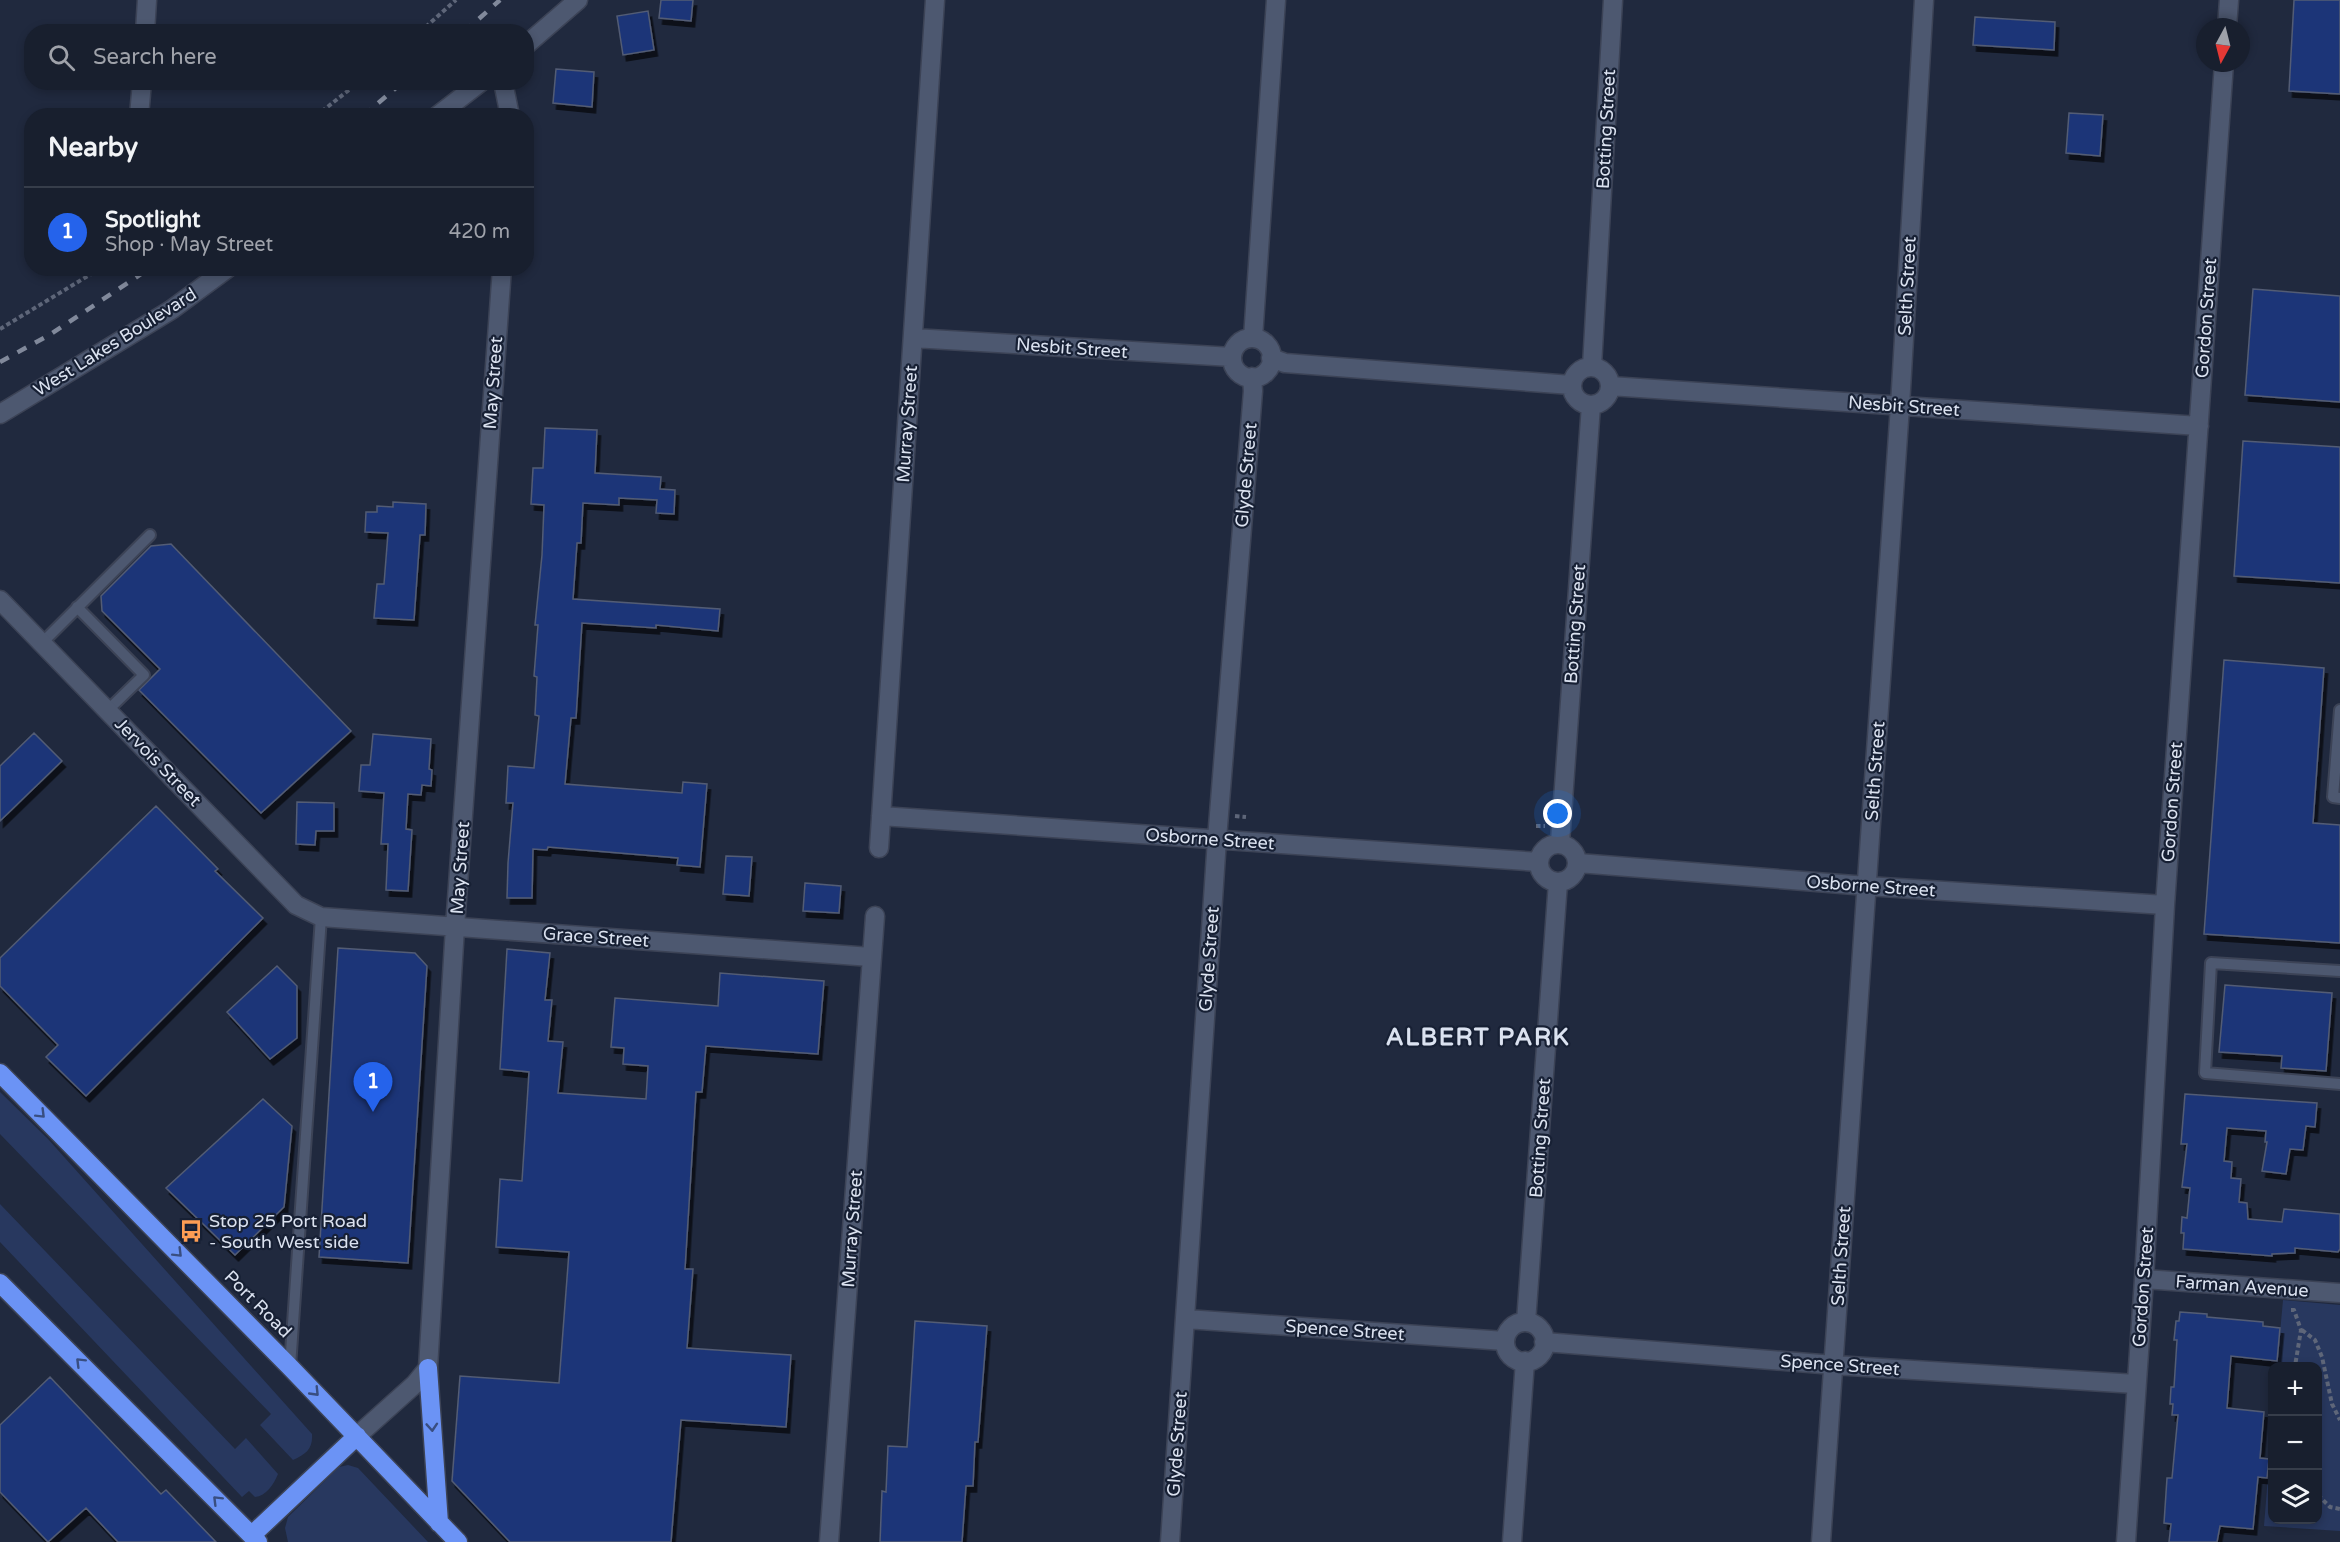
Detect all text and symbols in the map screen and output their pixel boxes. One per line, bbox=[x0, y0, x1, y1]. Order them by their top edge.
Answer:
north arrow bbox=[2196, 18, 2250, 72]
search box bbox=[24, 24, 534, 90]
icon: search bbox=[45, 41, 78, 74]
text: Search here bbox=[93, 44, 217, 70]
street label: Botting Street bbox=[1592, 68, 1620, 189]
text: Nearby bbox=[48, 132, 138, 163]
text: Spotlight bbox=[105, 207, 200, 233]
text: 1 bbox=[61, 220, 74, 244]
text: 420 m bbox=[449, 220, 510, 244]
text: Shop · May Street bbox=[105, 233, 273, 257]
street label: Selth Street bbox=[1893, 236, 1921, 336]
street label: Gordon Street bbox=[2191, 257, 2221, 379]
street label: West Lakes Boulevard bbox=[30, 283, 200, 401]
street label: Nesbit Street bbox=[1015, 333, 1129, 363]
street label: May Street bbox=[479, 336, 507, 430]
street label: Murray Street bbox=[892, 364, 922, 483]
street label: Nesbit Street bbox=[1847, 391, 1961, 421]
street label: Glyde Street bbox=[1230, 421, 1262, 528]
street label: Botting Street bbox=[1560, 563, 1590, 685]
street label: Jervois Street bbox=[110, 713, 206, 811]
street label: Selth Street bbox=[1861, 720, 1889, 822]
street label: Gordon Street bbox=[2157, 741, 2187, 863]
your location bbox=[1543, 799, 1572, 828]
street label: May Street bbox=[446, 821, 474, 915]
street label: Osborne Street bbox=[1145, 824, 1276, 855]
street label: Osborne Street bbox=[1806, 871, 1937, 902]
street label: Glyde Street bbox=[1194, 906, 1224, 1012]
street label: Grace Street bbox=[542, 922, 650, 952]
district label: ALBERT PARK bbox=[1386, 1023, 1570, 1052]
pin: 1 bbox=[354, 1062, 392, 1112]
street label: Botting Street bbox=[1525, 1077, 1555, 1199]
one-way arrow bbox=[34, 1107, 45, 1118]
street label: Murray Street bbox=[837, 1169, 867, 1288]
street label: Selth Street bbox=[1827, 1205, 1855, 1307]
place label: Stop 25 Port Road - South West side bbox=[209, 1210, 367, 1253]
bus stop icon: Stop 25 Port Road - South West side bbox=[178, 1218, 204, 1244]
street label: Gordon Street bbox=[2128, 1226, 2158, 1348]
one-way arrow bbox=[171, 1247, 182, 1257]
street label: Port Road bbox=[220, 1266, 296, 1342]
street label: Farman Avenue bbox=[2175, 1270, 2309, 1302]
street label: Spence Street bbox=[1285, 1315, 1405, 1345]
street label: Spence Street bbox=[1780, 1350, 1900, 1380]
one-way arrow bbox=[76, 1359, 87, 1370]
map controls bbox=[2268, 1362, 2322, 1524]
button: + bbox=[2268, 1362, 2322, 1416]
one-way arrow bbox=[307, 1385, 318, 1396]
street label: Glyde Street bbox=[1162, 1391, 1192, 1497]
button: − bbox=[2268, 1416, 2322, 1470]
one-way arrow bbox=[426, 1422, 439, 1431]
button: layers bbox=[2268, 1470, 2322, 1524]
one-way arrow bbox=[214, 1497, 225, 1508]

